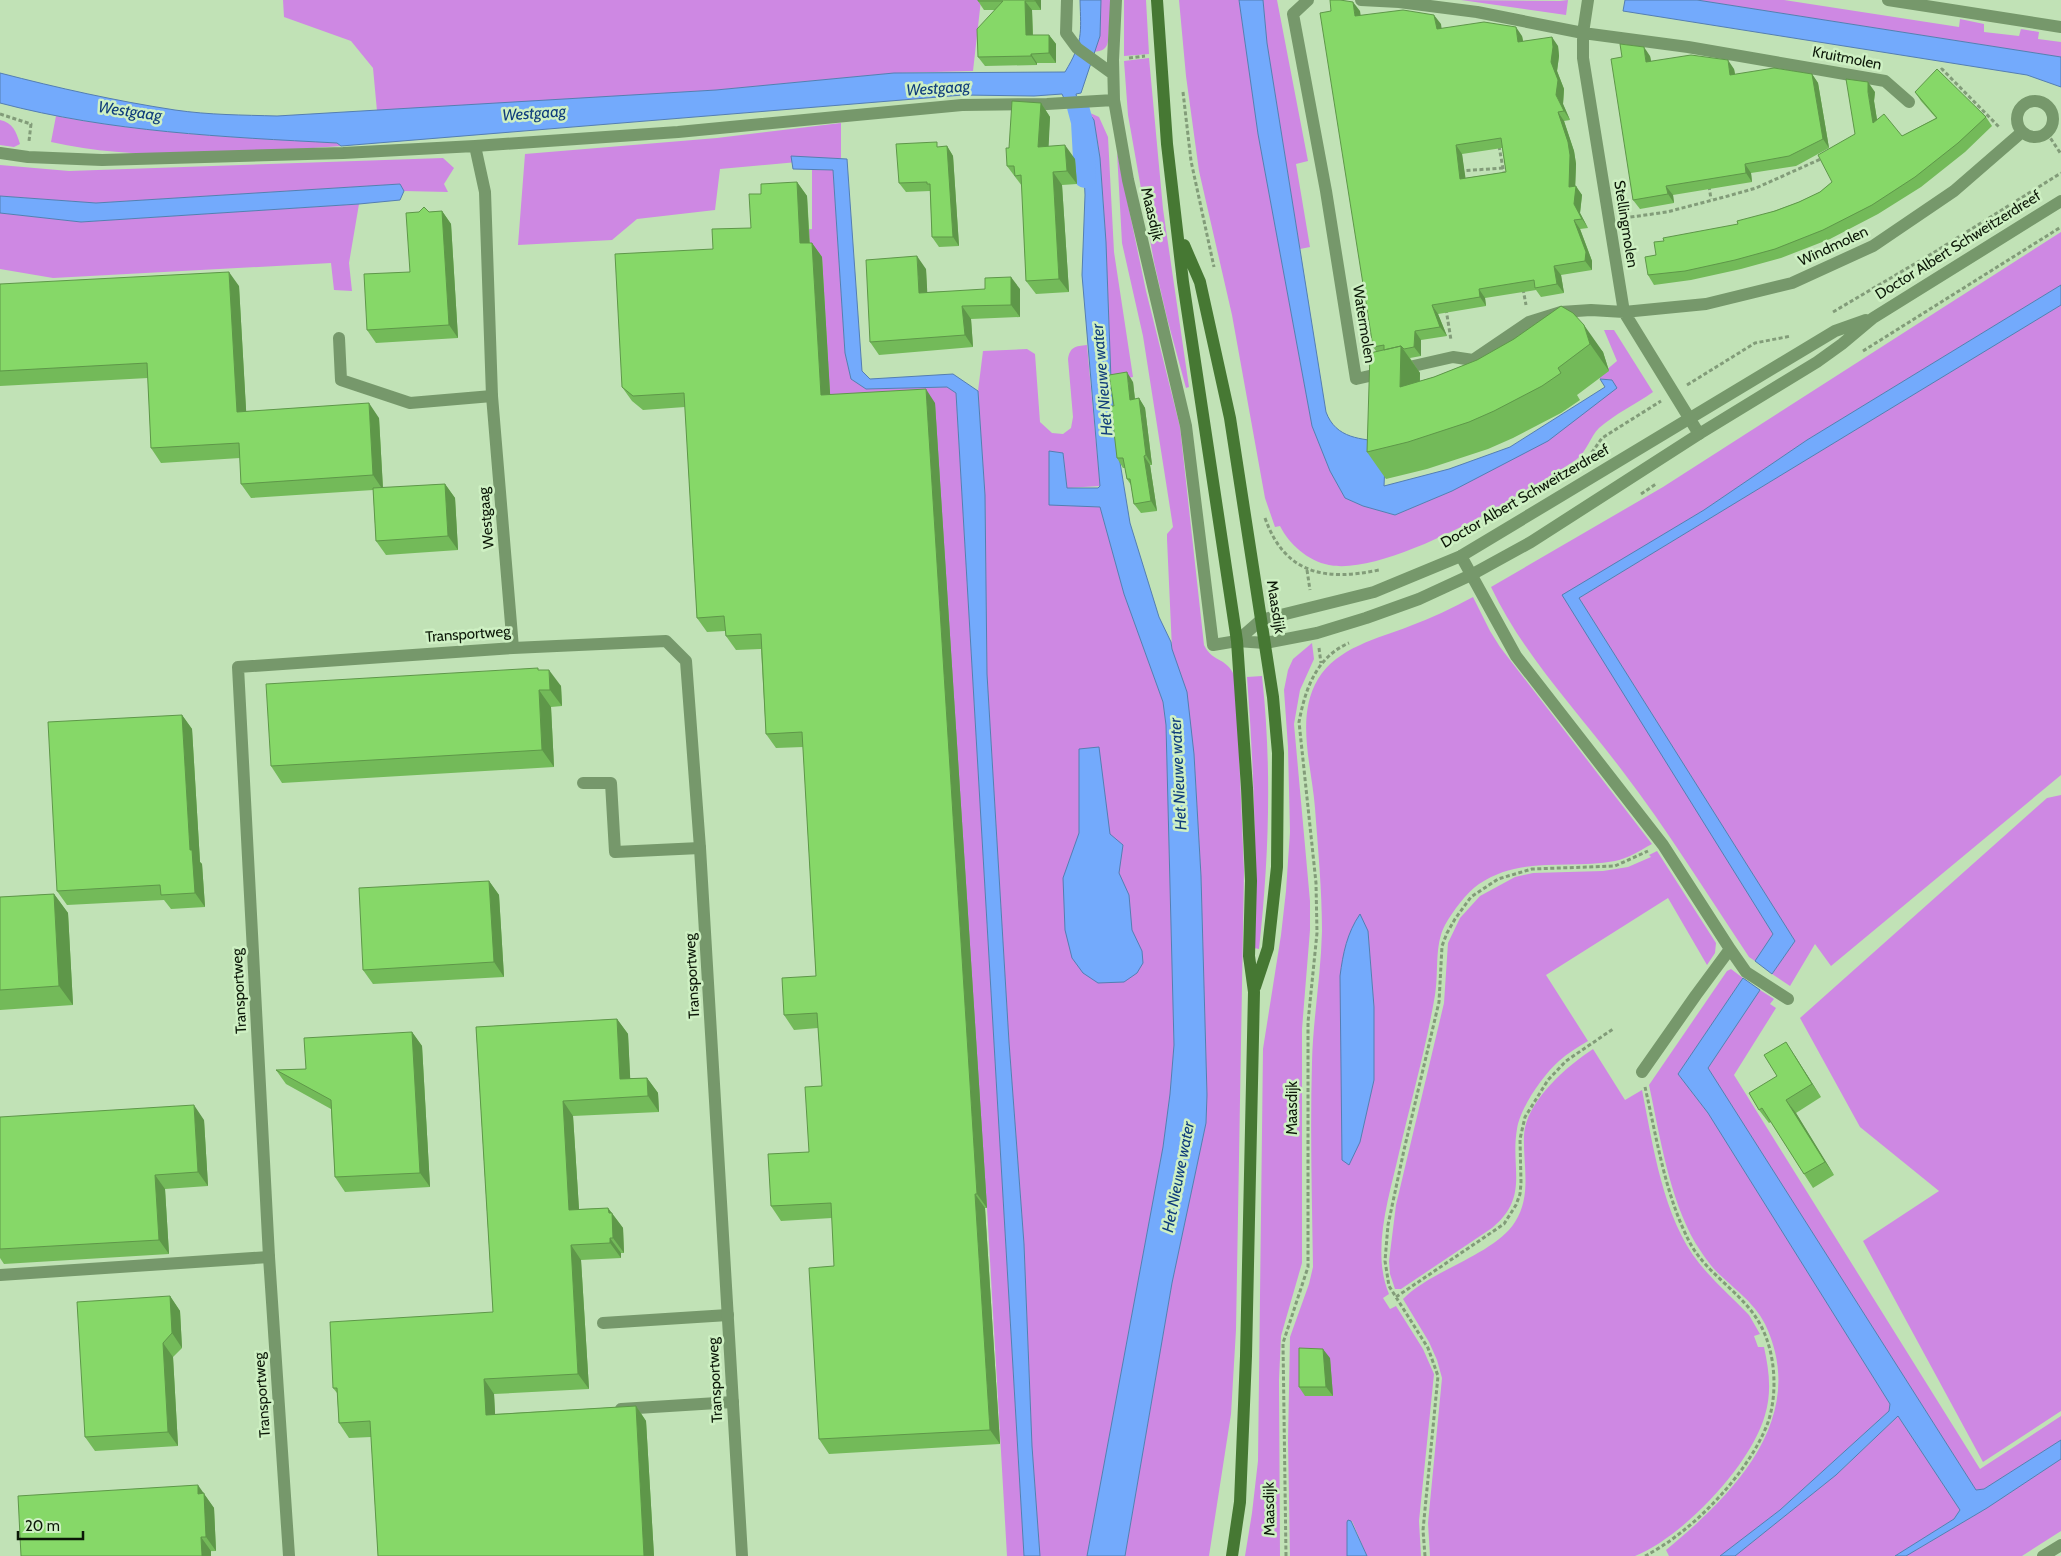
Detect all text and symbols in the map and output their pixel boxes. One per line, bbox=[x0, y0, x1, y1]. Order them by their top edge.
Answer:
street label: Kruitmolen bbox=[1811, 42, 1883, 74]
water label: Westgaag bbox=[905, 76, 971, 100]
water label: Westgaag bbox=[97, 97, 164, 125]
water label: Westgaag bbox=[501, 101, 567, 125]
street label: Stellingmolen bbox=[1610, 179, 1642, 269]
street label: Maasdijk bbox=[1137, 186, 1167, 243]
street label: Doctor Albert Schweitzerdreef bbox=[1872, 187, 2044, 303]
street label: Windmolen bbox=[1795, 222, 1871, 270]
street label: Watermolen bbox=[1349, 284, 1379, 364]
water label: Het Nieuwe water bbox=[1088, 322, 1116, 437]
street label: Doctor Albert Schweitzerdreef bbox=[1437, 440, 1613, 552]
street label: Westgaag bbox=[474, 486, 498, 550]
street label: Maasdijk bbox=[1263, 579, 1289, 635]
street label: Transportweg bbox=[425, 622, 512, 646]
water label: Het Nieuwe water bbox=[1166, 716, 1190, 831]
street label: Transportweg bbox=[681, 932, 703, 1019]
street label: Transportweg bbox=[228, 947, 250, 1034]
street label: Maasdijk bbox=[1283, 1081, 1301, 1135]
water label: Het Nieuwe water bbox=[1158, 1119, 1198, 1234]
street label: Transportweg bbox=[704, 1336, 726, 1423]
street label: Transportweg bbox=[250, 1351, 274, 1438]
street label: Maasdijk bbox=[1260, 1482, 1278, 1536]
scale bar bbox=[18, 1508, 82, 1540]
text: 20 m bbox=[25, 1517, 60, 1535]

